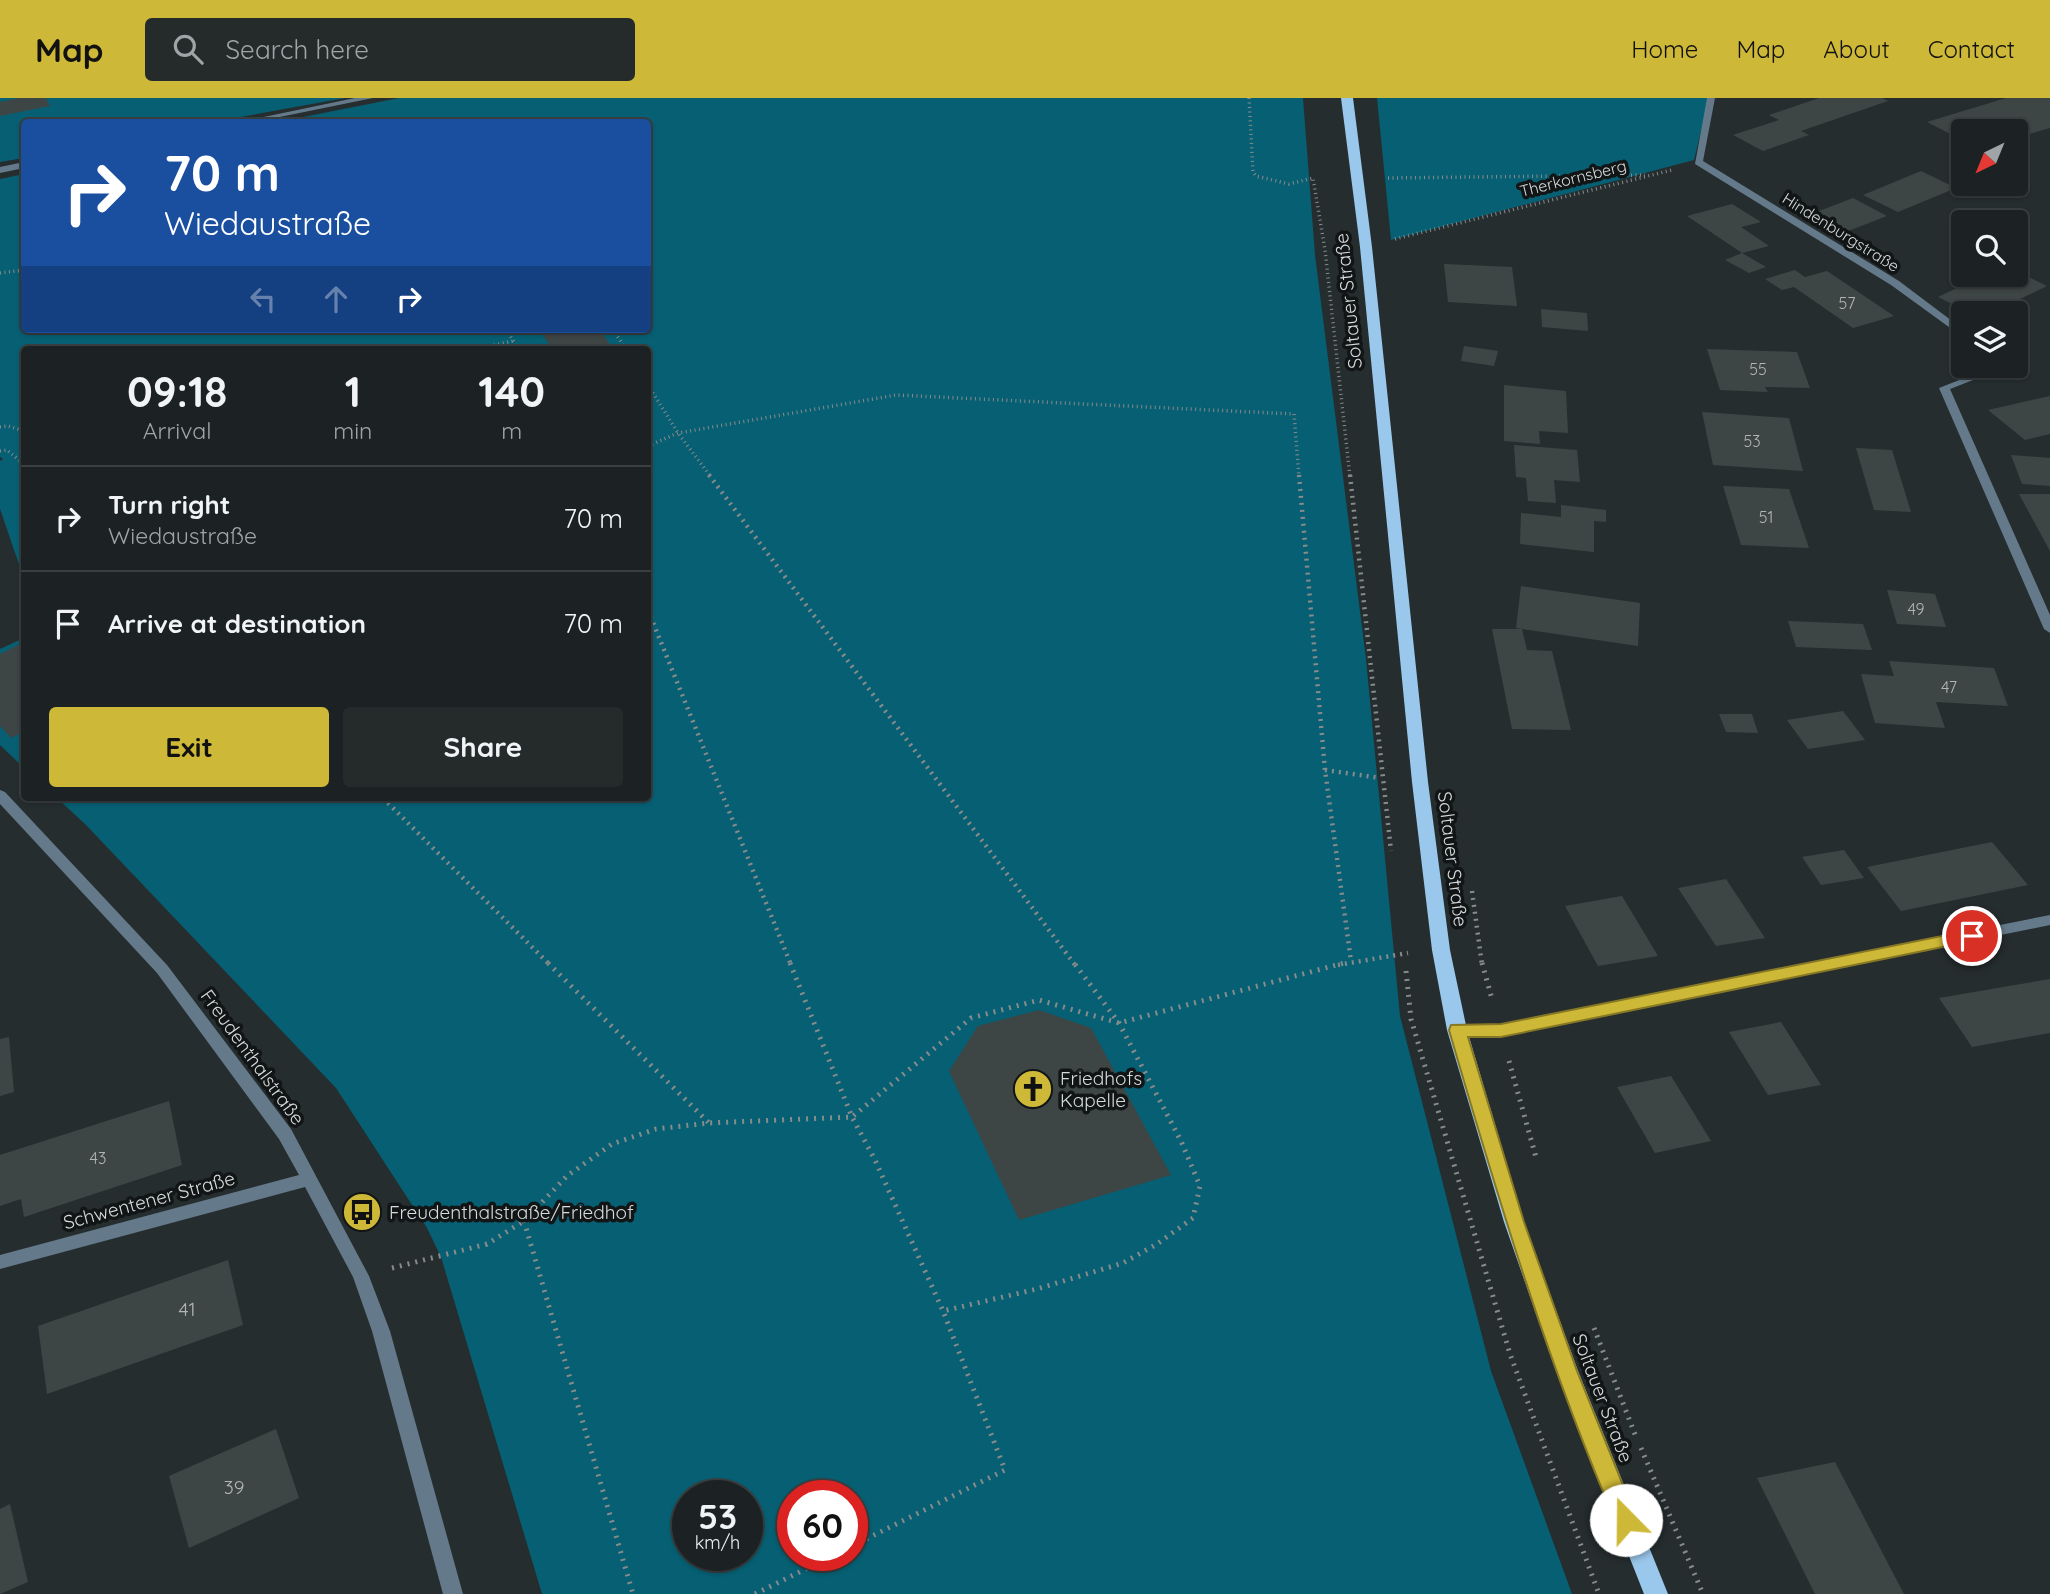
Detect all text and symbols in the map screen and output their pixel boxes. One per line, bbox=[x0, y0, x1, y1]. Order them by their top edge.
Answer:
search box bbox=[145, 18, 635, 81]
text: Map bbox=[35, 29, 103, 70]
icon: search bbox=[169, 30, 207, 68]
text: Search here bbox=[225, 33, 369, 66]
text: Home bbox=[1631, 34, 1698, 64]
text: Map bbox=[1736, 34, 1785, 64]
text: About bbox=[1823, 34, 1890, 64]
text: Contact bbox=[1928, 34, 2015, 64]
north arrow bbox=[1951, 119, 2028, 196]
map controls bbox=[1951, 119, 2028, 378]
text: 70 m bbox=[164, 142, 280, 203]
icon: right bbox=[49, 147, 140, 238]
street label: Therkornsberg bbox=[1518, 155, 1628, 201]
street label: Hindenburgstraße bbox=[1779, 188, 1903, 276]
text: Wiedaustraße bbox=[164, 203, 371, 243]
button: search bbox=[1951, 210, 2028, 287]
street label: Soltauer Straße bbox=[1329, 232, 1367, 370]
icon: left bbox=[244, 280, 282, 318]
icon: ahead bbox=[317, 280, 355, 318]
icon: right bbox=[390, 280, 428, 318]
house number: 57 bbox=[1839, 293, 1855, 313]
button: layers bbox=[1951, 301, 2028, 378]
house number: 55 bbox=[1749, 359, 1767, 379]
text: 09:18 bbox=[127, 365, 227, 418]
text: 1 bbox=[345, 365, 361, 418]
text: 140 bbox=[478, 365, 545, 418]
text: Arrival bbox=[143, 416, 212, 445]
text: min bbox=[333, 416, 372, 445]
text: m bbox=[501, 416, 522, 445]
house number: 53 bbox=[1743, 431, 1761, 451]
text: Turn right bbox=[108, 488, 230, 521]
icon: right bbox=[49, 500, 87, 538]
text: 70 m bbox=[563, 502, 623, 535]
house number: 51 bbox=[1759, 507, 1773, 527]
text: Wiedaustraße bbox=[108, 521, 257, 550]
house number: 49 bbox=[1907, 599, 1925, 619]
icon: arrive bbox=[49, 605, 87, 643]
text: Arrive at destination bbox=[108, 607, 366, 640]
text: 70 m bbox=[563, 607, 623, 640]
house number: 47 bbox=[1941, 677, 1957, 697]
button: Exit bbox=[49, 707, 329, 787]
button: Share bbox=[343, 707, 623, 787]
street label: Soltauer Straße bbox=[1433, 790, 1473, 928]
pin bbox=[1942, 906, 2002, 966]
icon: arrive bbox=[1953, 917, 1991, 955]
street label: Freudenthalstraße bbox=[196, 985, 310, 1129]
place label: Friedhofs Kapelle bbox=[1060, 1066, 1142, 1112]
church icon: Friedhofs Kapelle bbox=[1012, 1068, 1054, 1110]
house number: 43 bbox=[90, 1148, 106, 1168]
street label: Schwentener Straße bbox=[61, 1166, 237, 1234]
bus stop icon: Freudenthalstraße/Friedhof bbox=[341, 1191, 383, 1233]
place label: Freudenthalstraße/Friedhof bbox=[389, 1200, 634, 1224]
house number: 41 bbox=[179, 1297, 195, 1321]
street label: Soltauer Straße bbox=[1567, 1330, 1639, 1466]
house number: 39 bbox=[224, 1475, 244, 1499]
speed limit sign: 60 bbox=[777, 1480, 868, 1571]
position arrow bbox=[1589, 1483, 1663, 1557]
text: 53 bbox=[698, 1494, 737, 1538]
text: km/h bbox=[695, 1531, 740, 1554]

